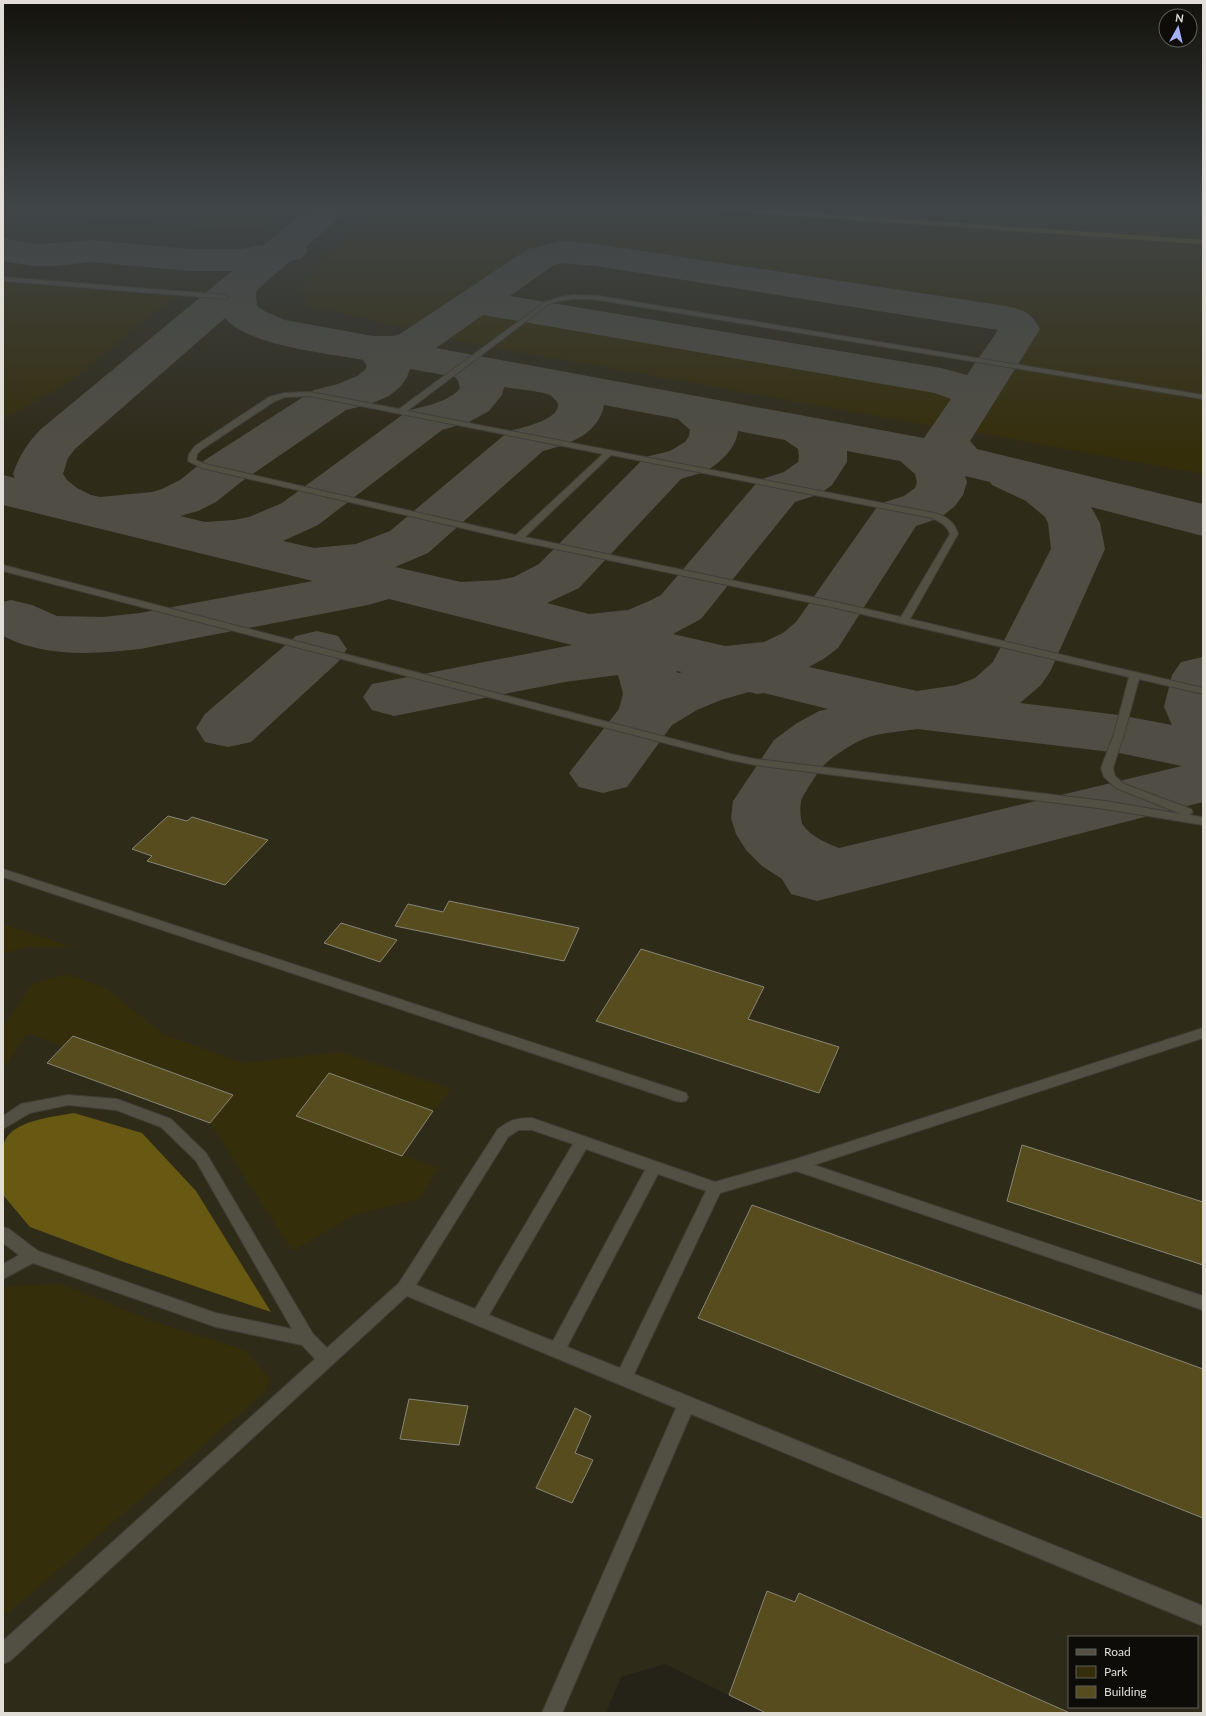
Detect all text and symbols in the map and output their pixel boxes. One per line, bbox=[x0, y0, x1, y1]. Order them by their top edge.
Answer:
north arrow bbox=[1158, 8, 1198, 48]
text: N bbox=[1174, 11, 1185, 25]
legend bbox=[1068, 1636, 1198, 1708]
text: Road bbox=[1104, 1644, 1131, 1659]
text: Park bbox=[1104, 1664, 1128, 1679]
text: Building bbox=[1104, 1684, 1147, 1699]

